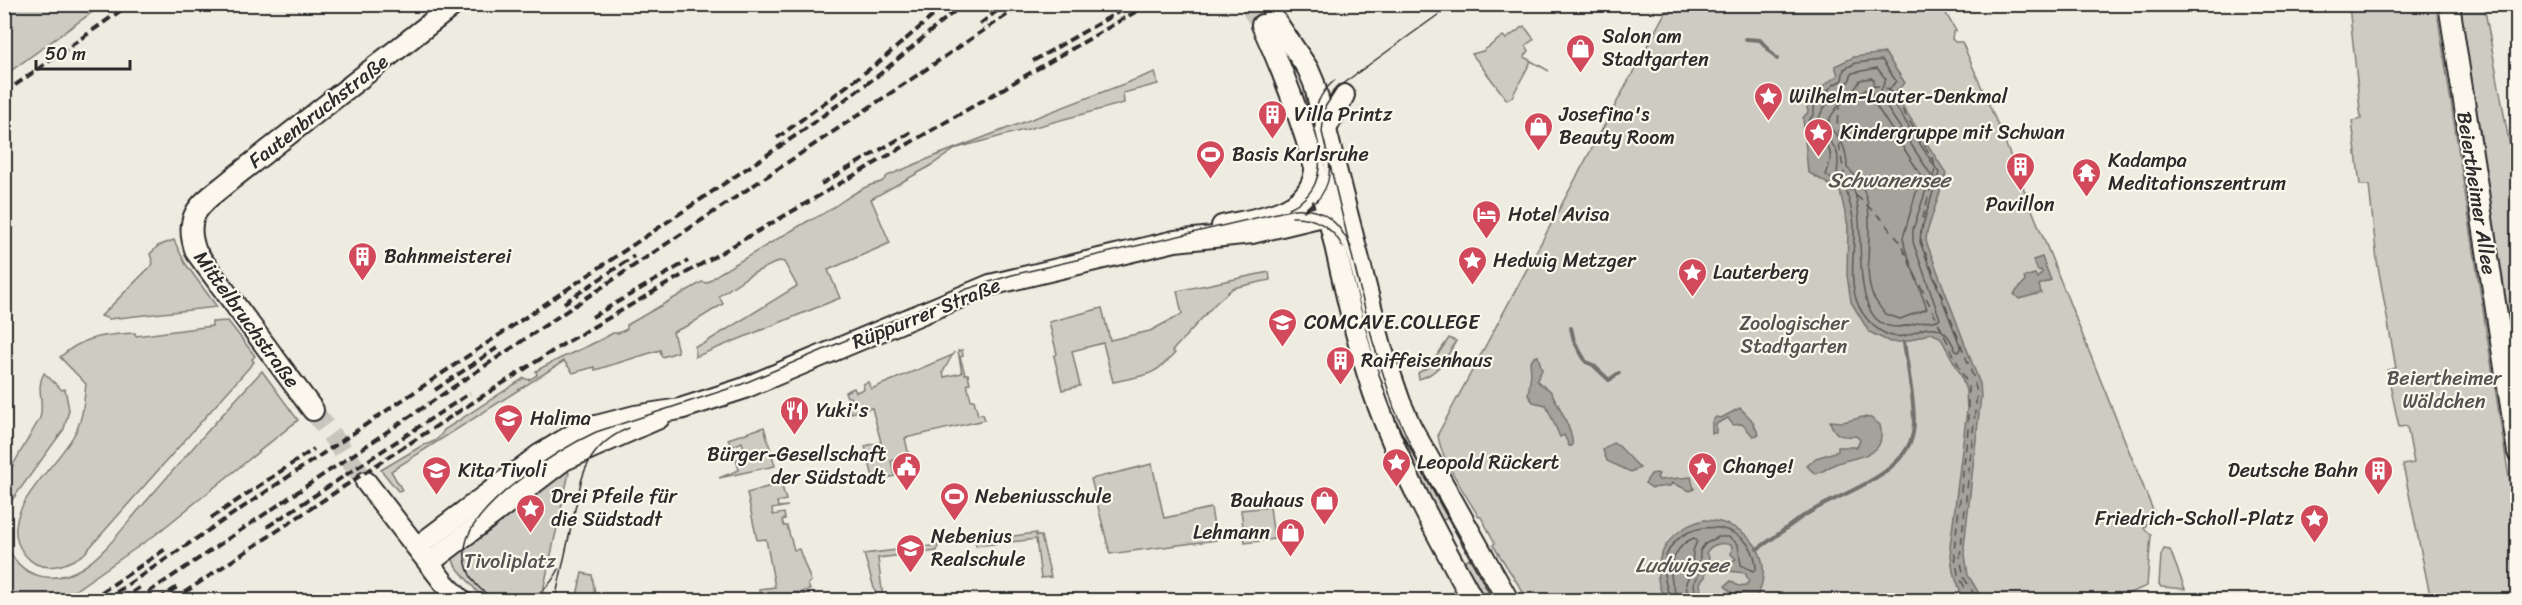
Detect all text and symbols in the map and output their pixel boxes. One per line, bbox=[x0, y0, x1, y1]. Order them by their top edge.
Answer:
place label: Salon am Stadtgarten bbox=[1602, 19, 1709, 77]
shop icon: Salon am Stadtgarten bbox=[1565, 32, 1597, 74]
scale bar bbox=[36, 33, 130, 71]
text: 50 m bbox=[45, 38, 86, 70]
street label: Fautenbruchstraße bbox=[240, 45, 397, 178]
place label: Wilhelm-Lauter-Denkmal bbox=[1789, 79, 2009, 114]
place icon: Wilhelm-Lauter-Denkmal bbox=[1752, 80, 1784, 122]
place label: Villa Printz bbox=[1294, 97, 1393, 132]
place label: Josefina's Beauty Room bbox=[1558, 97, 1675, 155]
building icon: Villa Printz bbox=[1257, 98, 1289, 140]
street label: Beiertheimer Allee bbox=[2446, 109, 2507, 277]
shop icon: Josefina's Beauty Room bbox=[1522, 110, 1554, 152]
place label: Kindergruppe mit Schwan bbox=[1840, 115, 2065, 150]
place icon: Kindergruppe mit Schwan bbox=[1803, 116, 1835, 158]
place label: Basis Karlsruhe bbox=[1232, 137, 1369, 172]
sports icon: Basis Karlsruhe bbox=[1195, 138, 1227, 180]
place label: Kadampa Meditationszentrum bbox=[2108, 143, 2286, 201]
building icon: Pavillon bbox=[2004, 150, 2036, 192]
temple icon: Kadampa Meditationszentrum bbox=[2071, 156, 2103, 198]
water label: Schwanensee bbox=[1828, 161, 1953, 199]
place label: Pavillon bbox=[1985, 187, 2055, 222]
place label: Hotel Avisa bbox=[1508, 197, 1609, 232]
hotel icon: Hotel Avisa bbox=[1471, 198, 1503, 240]
place label: Bahnmeisterei bbox=[384, 239, 512, 274]
building icon: Bahnmeisterei bbox=[347, 240, 379, 282]
street label: Mittelbruchstraße bbox=[184, 243, 309, 396]
place label: Hedwig Metzger bbox=[1493, 243, 1637, 278]
place icon: Hedwig Metzger bbox=[1456, 244, 1488, 286]
place label: Lauterberg bbox=[1713, 255, 1809, 290]
place icon: Lauterberg bbox=[1676, 256, 1708, 298]
street label: Rüppurrer Straße bbox=[847, 268, 1006, 359]
place label: COMCAVE.COLLEGE bbox=[1304, 305, 1481, 340]
school or university icon: COMCAVE.COLLEGE bbox=[1267, 306, 1299, 348]
park label: Zoologischer Stadtgarten bbox=[1739, 306, 1850, 364]
place label: Raiffeisenhaus bbox=[1361, 343, 1493, 378]
building icon: Raiffeisenhaus bbox=[1324, 344, 1356, 386]
park label: Beiertheimer Wäldchen bbox=[2387, 361, 2503, 419]
place label: Yuki's bbox=[816, 393, 869, 428]
restaurant icon: Yuki's bbox=[779, 394, 811, 436]
place label: Halima bbox=[530, 401, 591, 436]
school or university icon: Halima bbox=[493, 402, 525, 444]
place label: Bürger-Gesellschaft der Südstadt bbox=[707, 437, 886, 495]
place label: Leopold Rückert bbox=[1417, 445, 1560, 480]
place icon: Leopold Rückert bbox=[1380, 446, 1412, 488]
place label: Change! bbox=[1723, 449, 1794, 484]
public building icon: Bürger-Gesellschaft der Südstadt bbox=[891, 450, 923, 492]
place icon: Change! bbox=[1686, 450, 1718, 492]
place label: Kita Tivoli bbox=[458, 453, 548, 488]
place label: Deutsche Bahn bbox=[2228, 453, 2358, 488]
school or university icon: Kita Tivoli bbox=[421, 454, 453, 496]
building icon: Deutsche Bahn bbox=[2363, 454, 2395, 496]
place label: Drei Pfeile für die Südstadt bbox=[551, 479, 678, 537]
place label: Nebeniusschule bbox=[975, 479, 1112, 514]
sports icon: Nebeniusschule bbox=[938, 480, 970, 522]
place label: Bauhaus bbox=[1230, 483, 1305, 518]
shop icon: Bauhaus bbox=[1309, 484, 1341, 526]
place icon: Drei Pfeile für die Südstadt bbox=[514, 492, 546, 534]
place label: Friedrich-Scholl-Platz bbox=[2095, 501, 2294, 536]
place icon: Friedrich-Scholl-Platz bbox=[2299, 502, 2331, 544]
place label: Lehmann bbox=[1193, 515, 1270, 550]
shop icon: Lehmann bbox=[1275, 516, 1307, 558]
place label: Nebenius Realschule bbox=[931, 519, 1026, 577]
school or university icon: Nebenius Realschule bbox=[894, 532, 926, 574]
park label: Tivoliplatz bbox=[464, 544, 556, 579]
water label: Ludwigsee bbox=[1635, 546, 1731, 584]

